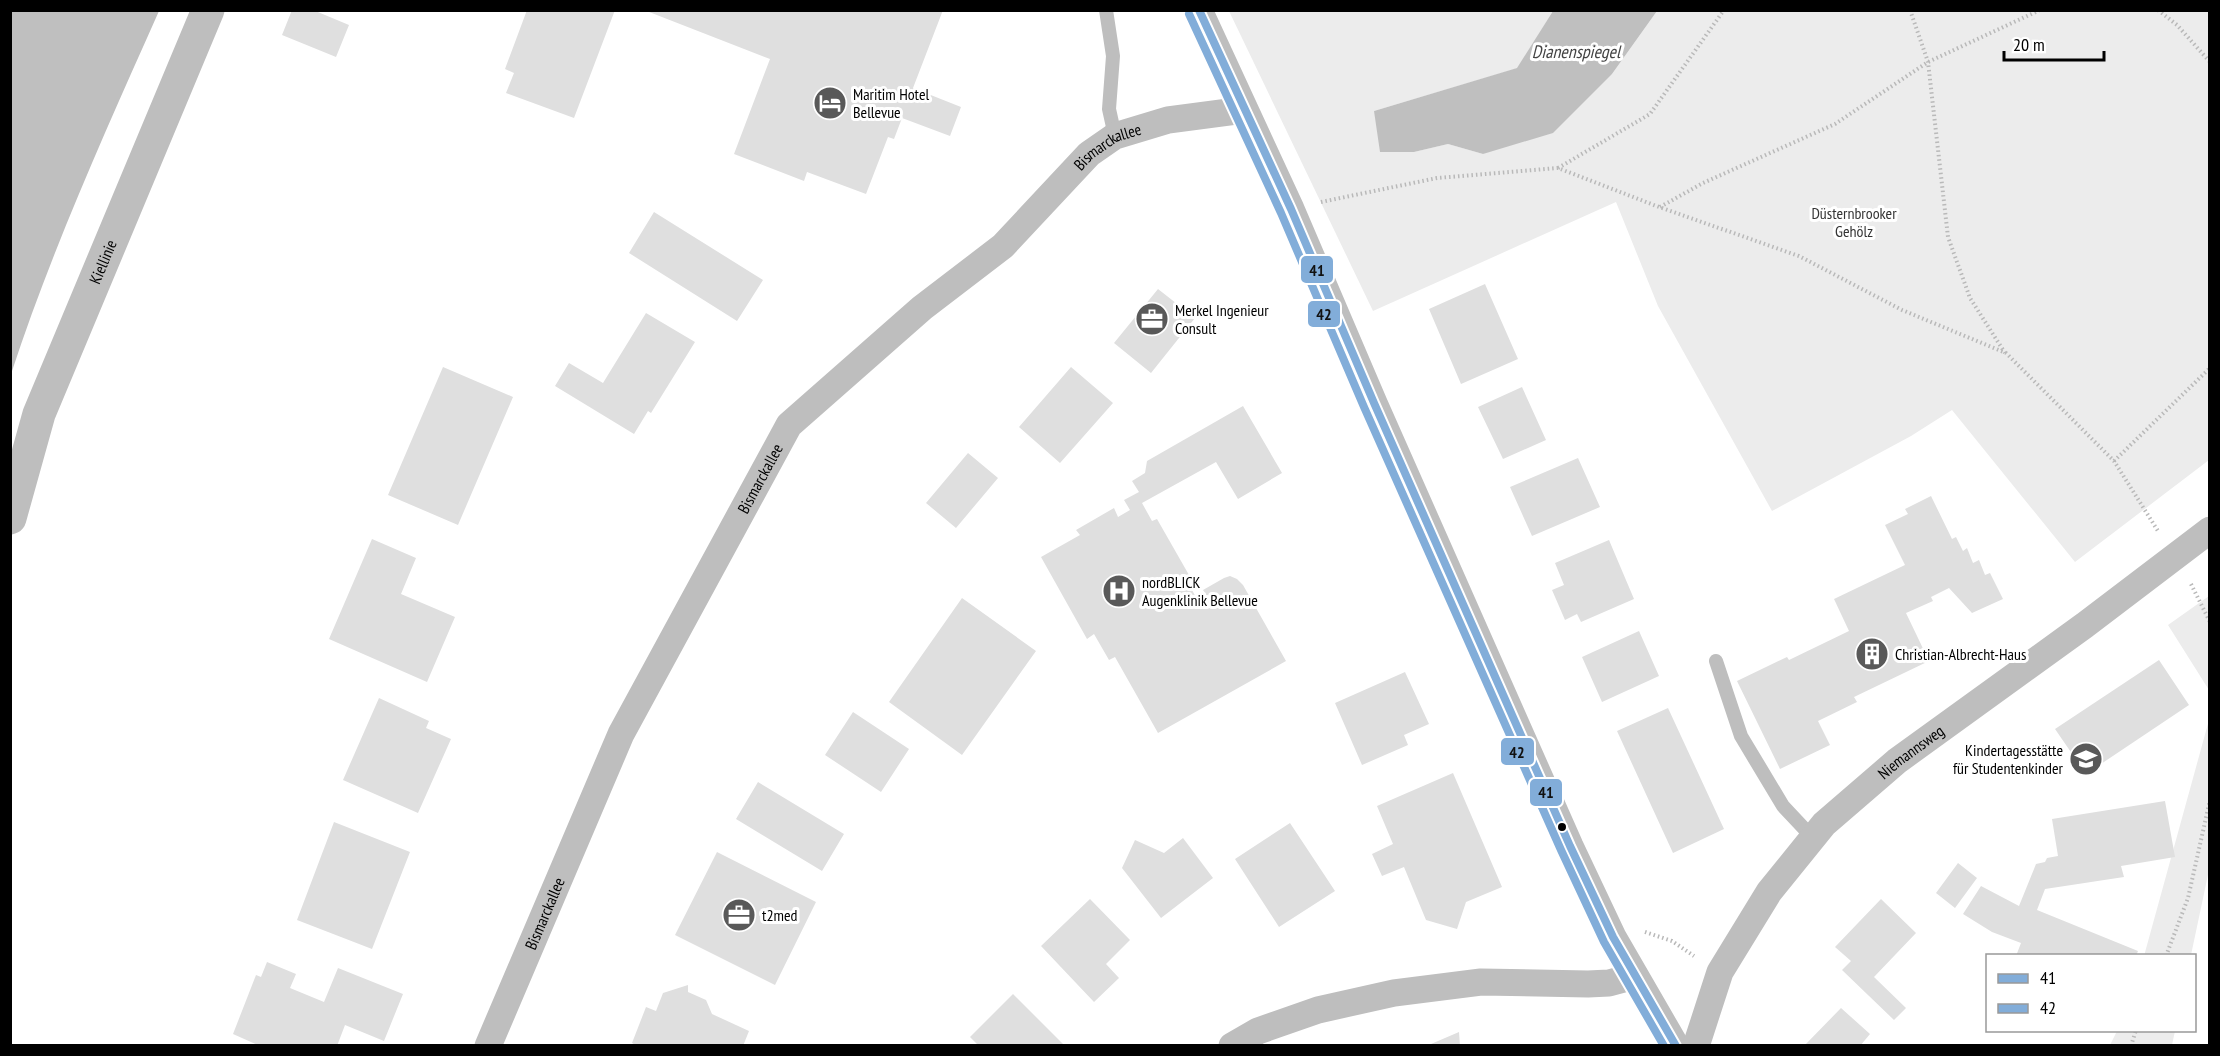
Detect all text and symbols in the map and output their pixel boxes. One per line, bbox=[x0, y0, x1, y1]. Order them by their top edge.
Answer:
scale bar bbox=[2004, 24, 2104, 62]
text: 20 m bbox=[2013, 33, 2045, 56]
water label: Dianenspiegel bbox=[1532, 40, 1622, 63]
place label: Maritim Hotel Bellevue bbox=[853, 84, 929, 122]
hotel icon: Maritim Hotel Bellevue bbox=[812, 85, 848, 121]
street label: Bismarckallee bbox=[1069, 119, 1143, 174]
park label: Düsternbrooker Gehölz bbox=[1811, 203, 1897, 241]
street label: Kiellinie bbox=[85, 237, 121, 287]
line badge: 41 bbox=[1300, 255, 1334, 284]
text: 41 bbox=[1309, 260, 1325, 280]
place label: Merkel Ingenieur Consult bbox=[1175, 300, 1269, 338]
line badge: 42 bbox=[1307, 300, 1341, 328]
office icon: Merkel Ingenieur Consult bbox=[1134, 301, 1170, 337]
text: 42 bbox=[1316, 304, 1332, 324]
street label: Bismarckallee bbox=[733, 440, 787, 517]
place label: nordBLICK Augenklinik Bellevue bbox=[1142, 572, 1258, 610]
hospital icon: nordBLICK Augenklinik Bellevue bbox=[1101, 573, 1137, 609]
building icon: Christian-Albrecht-Haus bbox=[1854, 636, 1890, 672]
place label: Christian-Albrecht-Haus bbox=[1895, 644, 2026, 664]
street label: Niemannsweg bbox=[1874, 720, 1948, 783]
line badge: 42 bbox=[1500, 737, 1535, 766]
place label: Kindertagesstätte für Studentenkinder bbox=[1953, 740, 2064, 778]
school or university icon: Kindertagesstätte für Studentenkinder bbox=[2068, 741, 2104, 777]
text: 42 bbox=[1509, 742, 1525, 762]
line badge: 41 bbox=[1529, 778, 1563, 807]
text: 41 bbox=[1538, 782, 1554, 802]
unlabelled marker bbox=[1556, 821, 1568, 833]
street label: Bismarckallee bbox=[520, 874, 569, 953]
office icon: t2med bbox=[721, 897, 757, 933]
place label: t2med bbox=[762, 905, 798, 925]
legend bbox=[1986, 954, 2196, 1032]
text: 41 bbox=[2040, 966, 2056, 989]
text: 42 bbox=[2040, 996, 2056, 1019]

